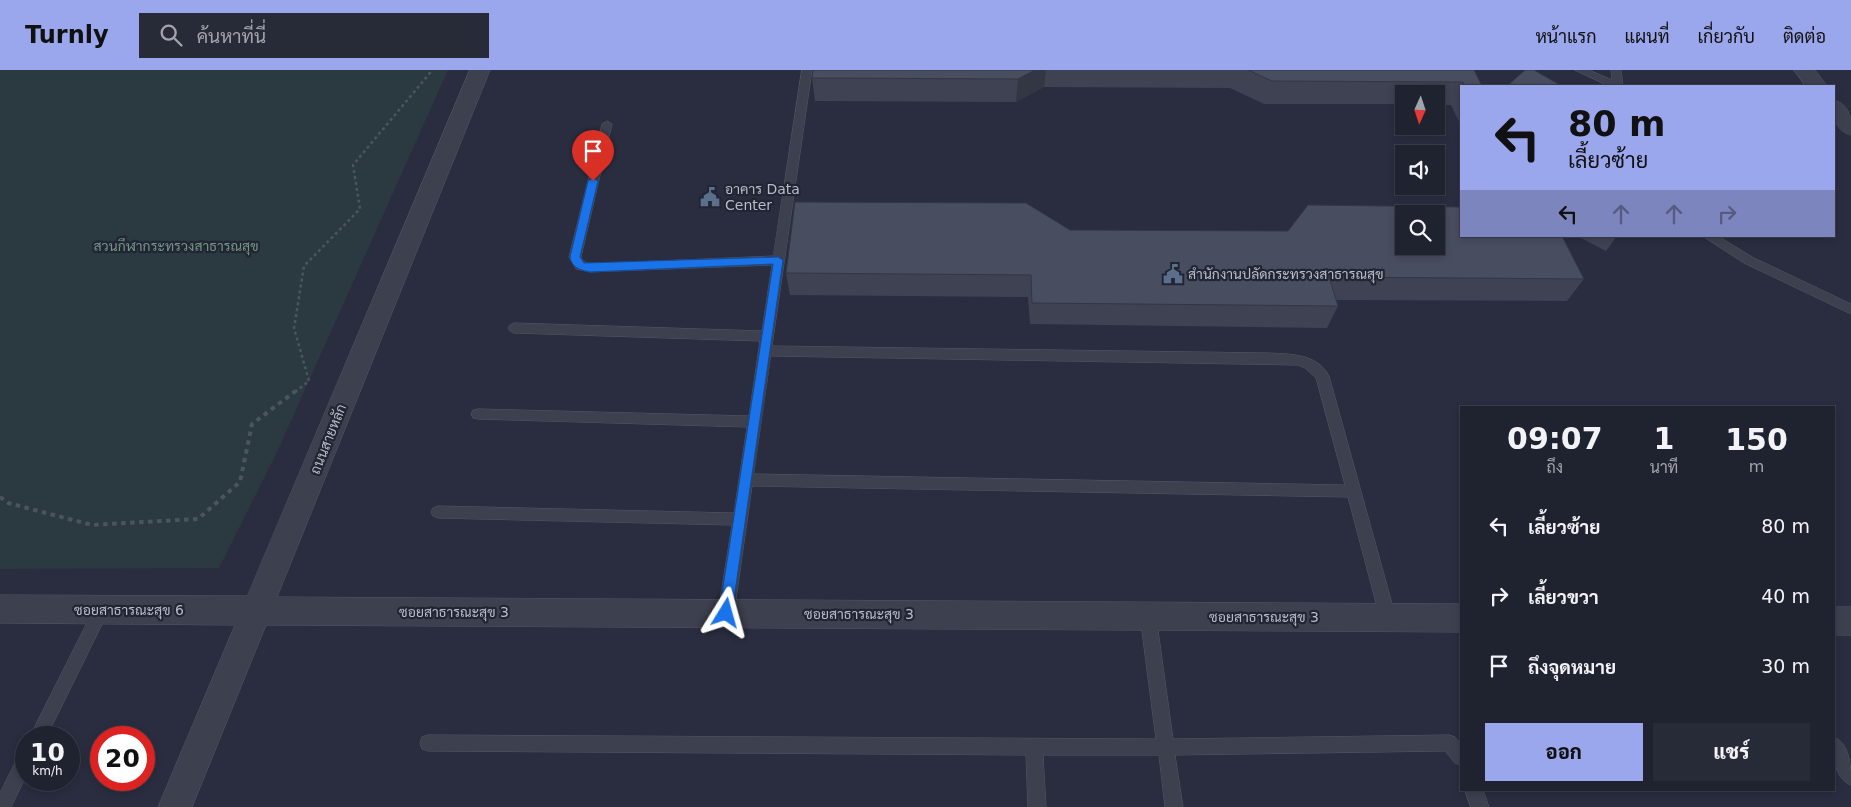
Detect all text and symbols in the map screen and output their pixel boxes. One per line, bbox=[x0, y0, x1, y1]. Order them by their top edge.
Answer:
search box bbox=[139, 13, 489, 58]
text: Turnly bbox=[25, 21, 109, 49]
icon: search bbox=[157, 21, 185, 49]
text: ค้นหาที่นี่ bbox=[197, 25, 266, 47]
text: หน้าแรก bbox=[1535, 26, 1597, 47]
text: แผนที่ bbox=[1625, 26, 1669, 47]
text: เกี่ยวกับ bbox=[1697, 26, 1755, 47]
text: ติดต่อ bbox=[1783, 26, 1826, 47]
north arrow bbox=[1395, 85, 1445, 135]
map controls bbox=[1395, 85, 1445, 255]
text: 80 m bbox=[1568, 104, 1665, 144]
icon: left bbox=[1485, 105, 1550, 170]
pin bbox=[572, 130, 614, 181]
icon: arrive bbox=[579, 137, 607, 165]
button: sound bbox=[1395, 145, 1445, 195]
text: เลี้ยวซ้าย bbox=[1568, 148, 1648, 173]
place label: อาคาร Data Center bbox=[725, 181, 800, 213]
public building icon: อาคาร Data Center bbox=[699, 186, 721, 208]
icon: left bbox=[1554, 200, 1582, 228]
icon: ahead bbox=[1607, 200, 1635, 228]
icon: ahead bbox=[1660, 200, 1688, 228]
icon: right bbox=[1713, 200, 1741, 228]
button: search bbox=[1395, 205, 1445, 255]
park label: สวนกีฬากระทรวงสาธารณสุข bbox=[93, 237, 259, 256]
public building icon: สำนักงานปลัดกระทรวงสาธารณสุข bbox=[1162, 263, 1184, 285]
place label: สำนักงานปลัดกระทรวงสาธารณสุข bbox=[1188, 266, 1383, 284]
street label: ถนนสายหลัก bbox=[307, 402, 349, 476]
text: 09:07 bbox=[1507, 421, 1603, 456]
text: 1 bbox=[1653, 421, 1674, 456]
text: 150 bbox=[1725, 422, 1788, 457]
text: m bbox=[1749, 457, 1764, 476]
text: ถึง bbox=[1547, 458, 1563, 477]
text: นาที bbox=[1650, 458, 1678, 477]
icon: left bbox=[1485, 512, 1513, 540]
text: 80 m bbox=[1761, 515, 1810, 537]
text: เลี้ยวซ้าย bbox=[1528, 516, 1600, 538]
icon: right bbox=[1485, 582, 1513, 610]
text: 40 m bbox=[1761, 585, 1810, 607]
position arrow bbox=[699, 586, 751, 638]
text: เลี้ยวขวา bbox=[1528, 586, 1599, 608]
street label: ซอยสาธารณะสุข 6 bbox=[74, 602, 184, 620]
street label: ซอยสาธารณะสุข 3 bbox=[399, 604, 509, 622]
street label: ซอยสาธารณะสุข 3 bbox=[804, 606, 914, 624]
street label: ซอยสาธารณะสุข 3 bbox=[1209, 609, 1319, 627]
icon: arrive bbox=[1485, 652, 1513, 680]
text: 30 m bbox=[1761, 655, 1810, 677]
text: ถึงจุดหมาย bbox=[1528, 656, 1616, 678]
button: ออก bbox=[1485, 723, 1643, 781]
button: แชร์ bbox=[1653, 723, 1810, 781]
speed limit sign: 20 bbox=[90, 726, 155, 791]
text: 10 bbox=[30, 738, 65, 767]
text: km/h bbox=[32, 764, 63, 778]

